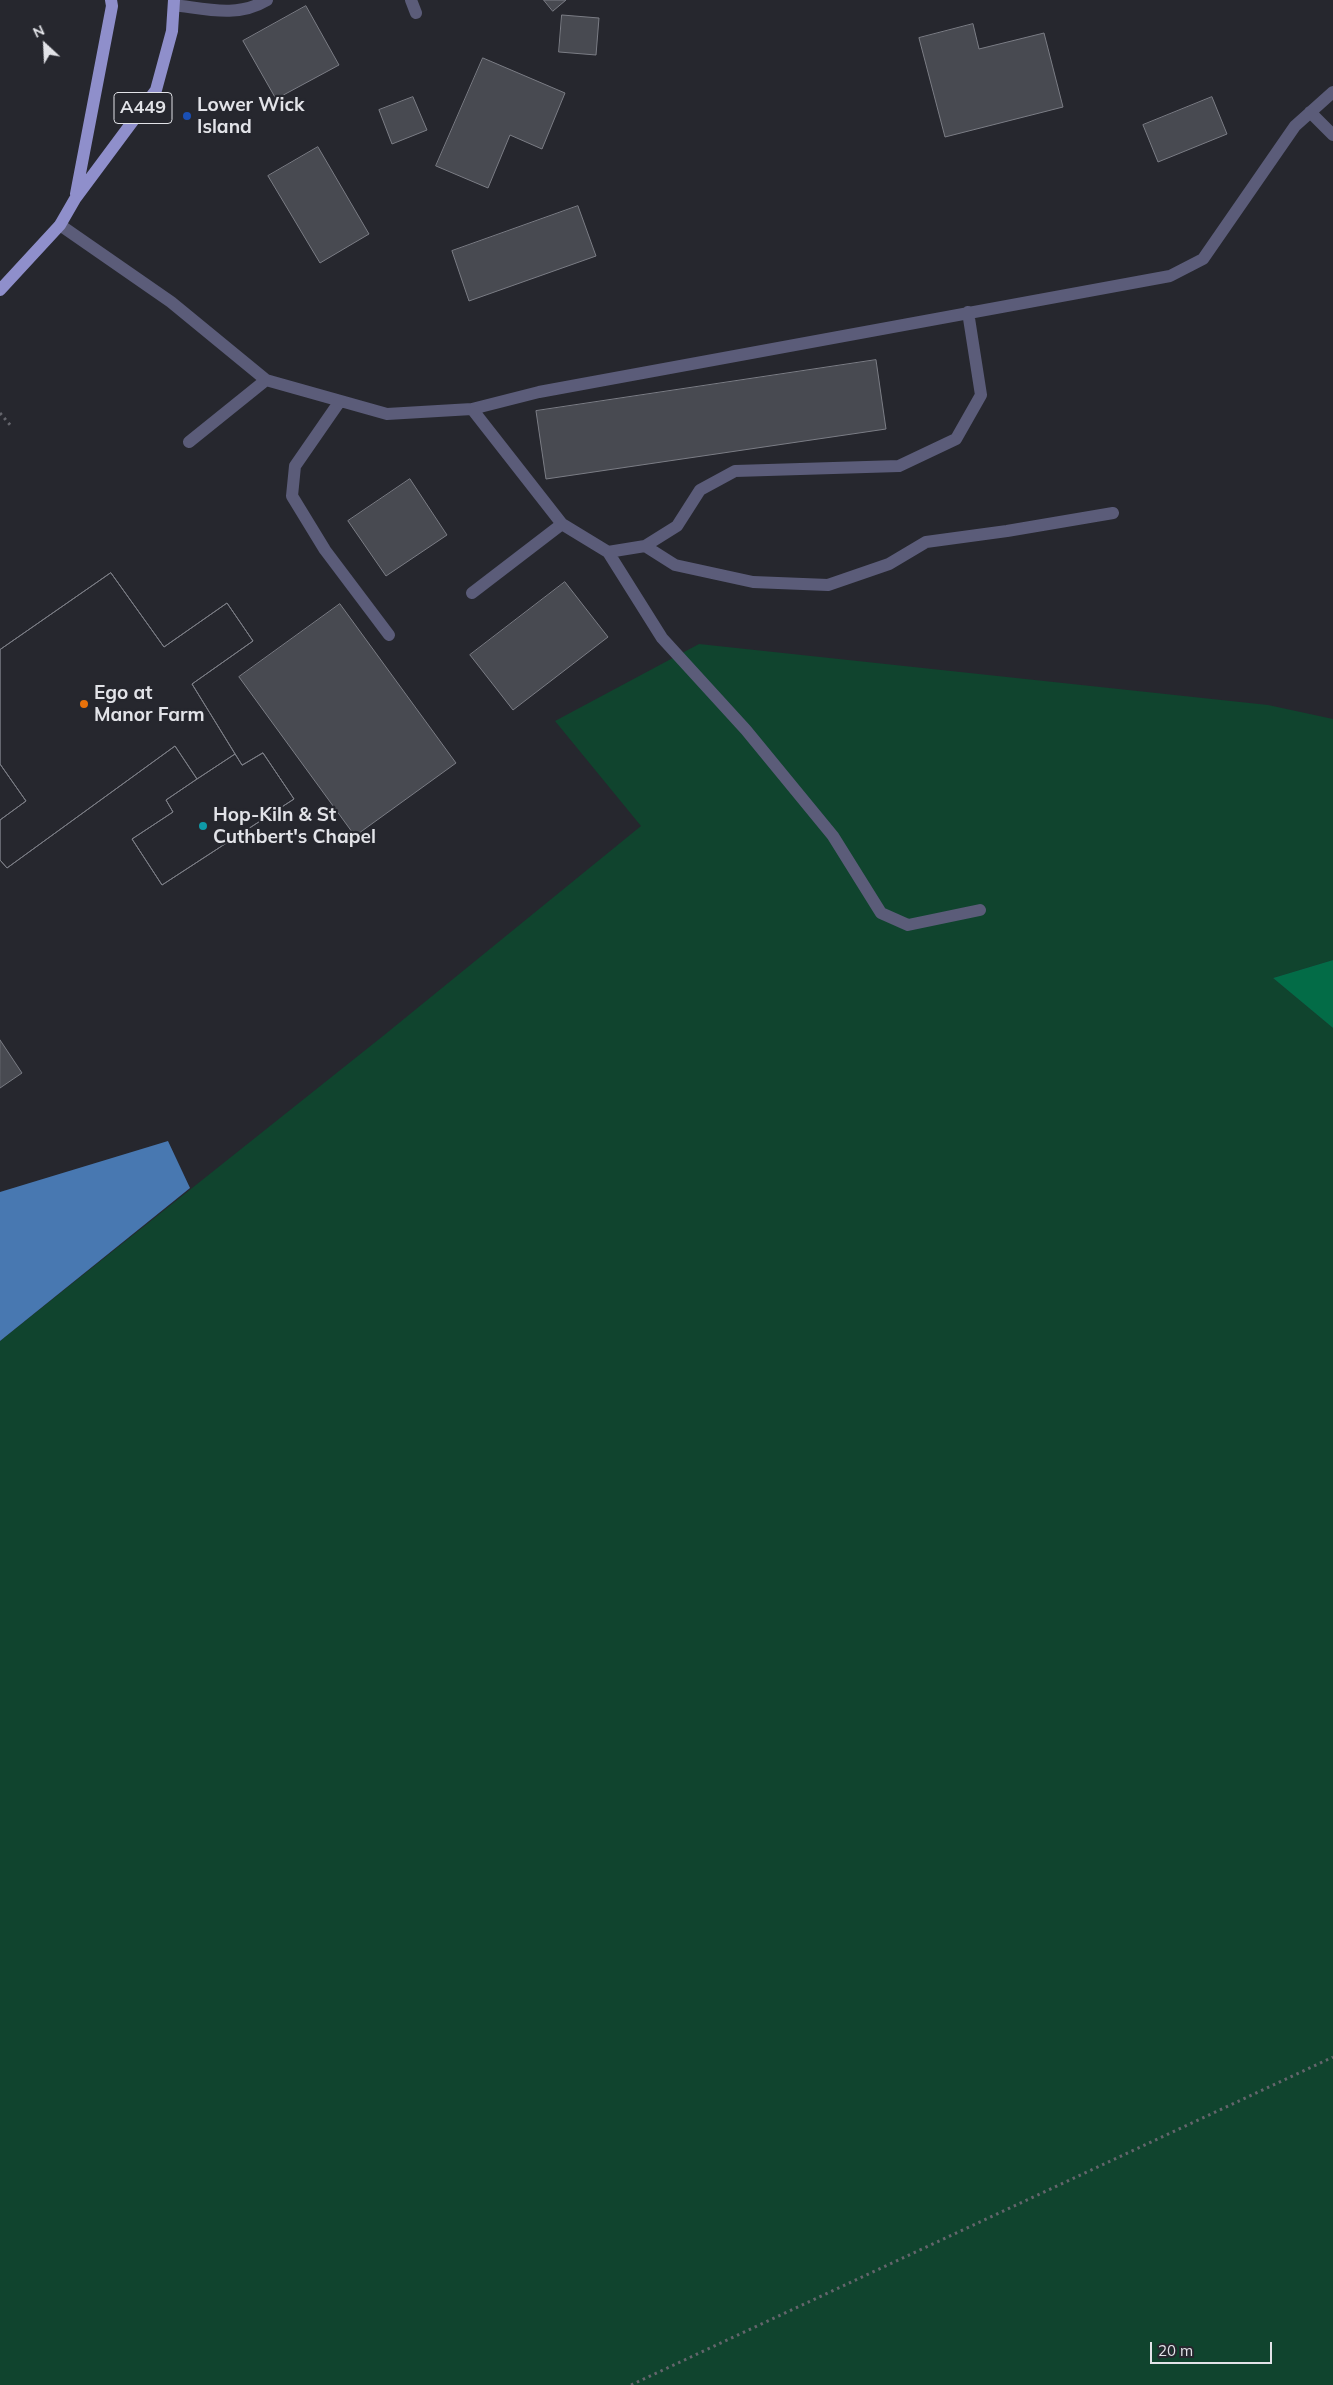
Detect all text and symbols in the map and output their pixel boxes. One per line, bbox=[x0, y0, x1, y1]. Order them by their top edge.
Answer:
north arrow bbox=[20, 20, 70, 70]
text: N bbox=[30, 21, 47, 42]
road number: A449 bbox=[114, 92, 172, 124]
place label: Lower Wick Island bbox=[197, 94, 305, 138]
marker: Lower Wick Island bbox=[181, 110, 193, 122]
place label: Ego at Manor Farm bbox=[94, 682, 205, 726]
marker: Ego at Manor Farm bbox=[78, 698, 90, 710]
place label: Hop-Kiln & St Cuthbert's Chapel bbox=[213, 804, 376, 848]
marker: Hop-Kiln & St Cuthbert's Chapel bbox=[197, 820, 209, 832]
scale bar bbox=[1153, 2332, 1276, 2364]
text: 20 m bbox=[1158, 2341, 1193, 2360]

